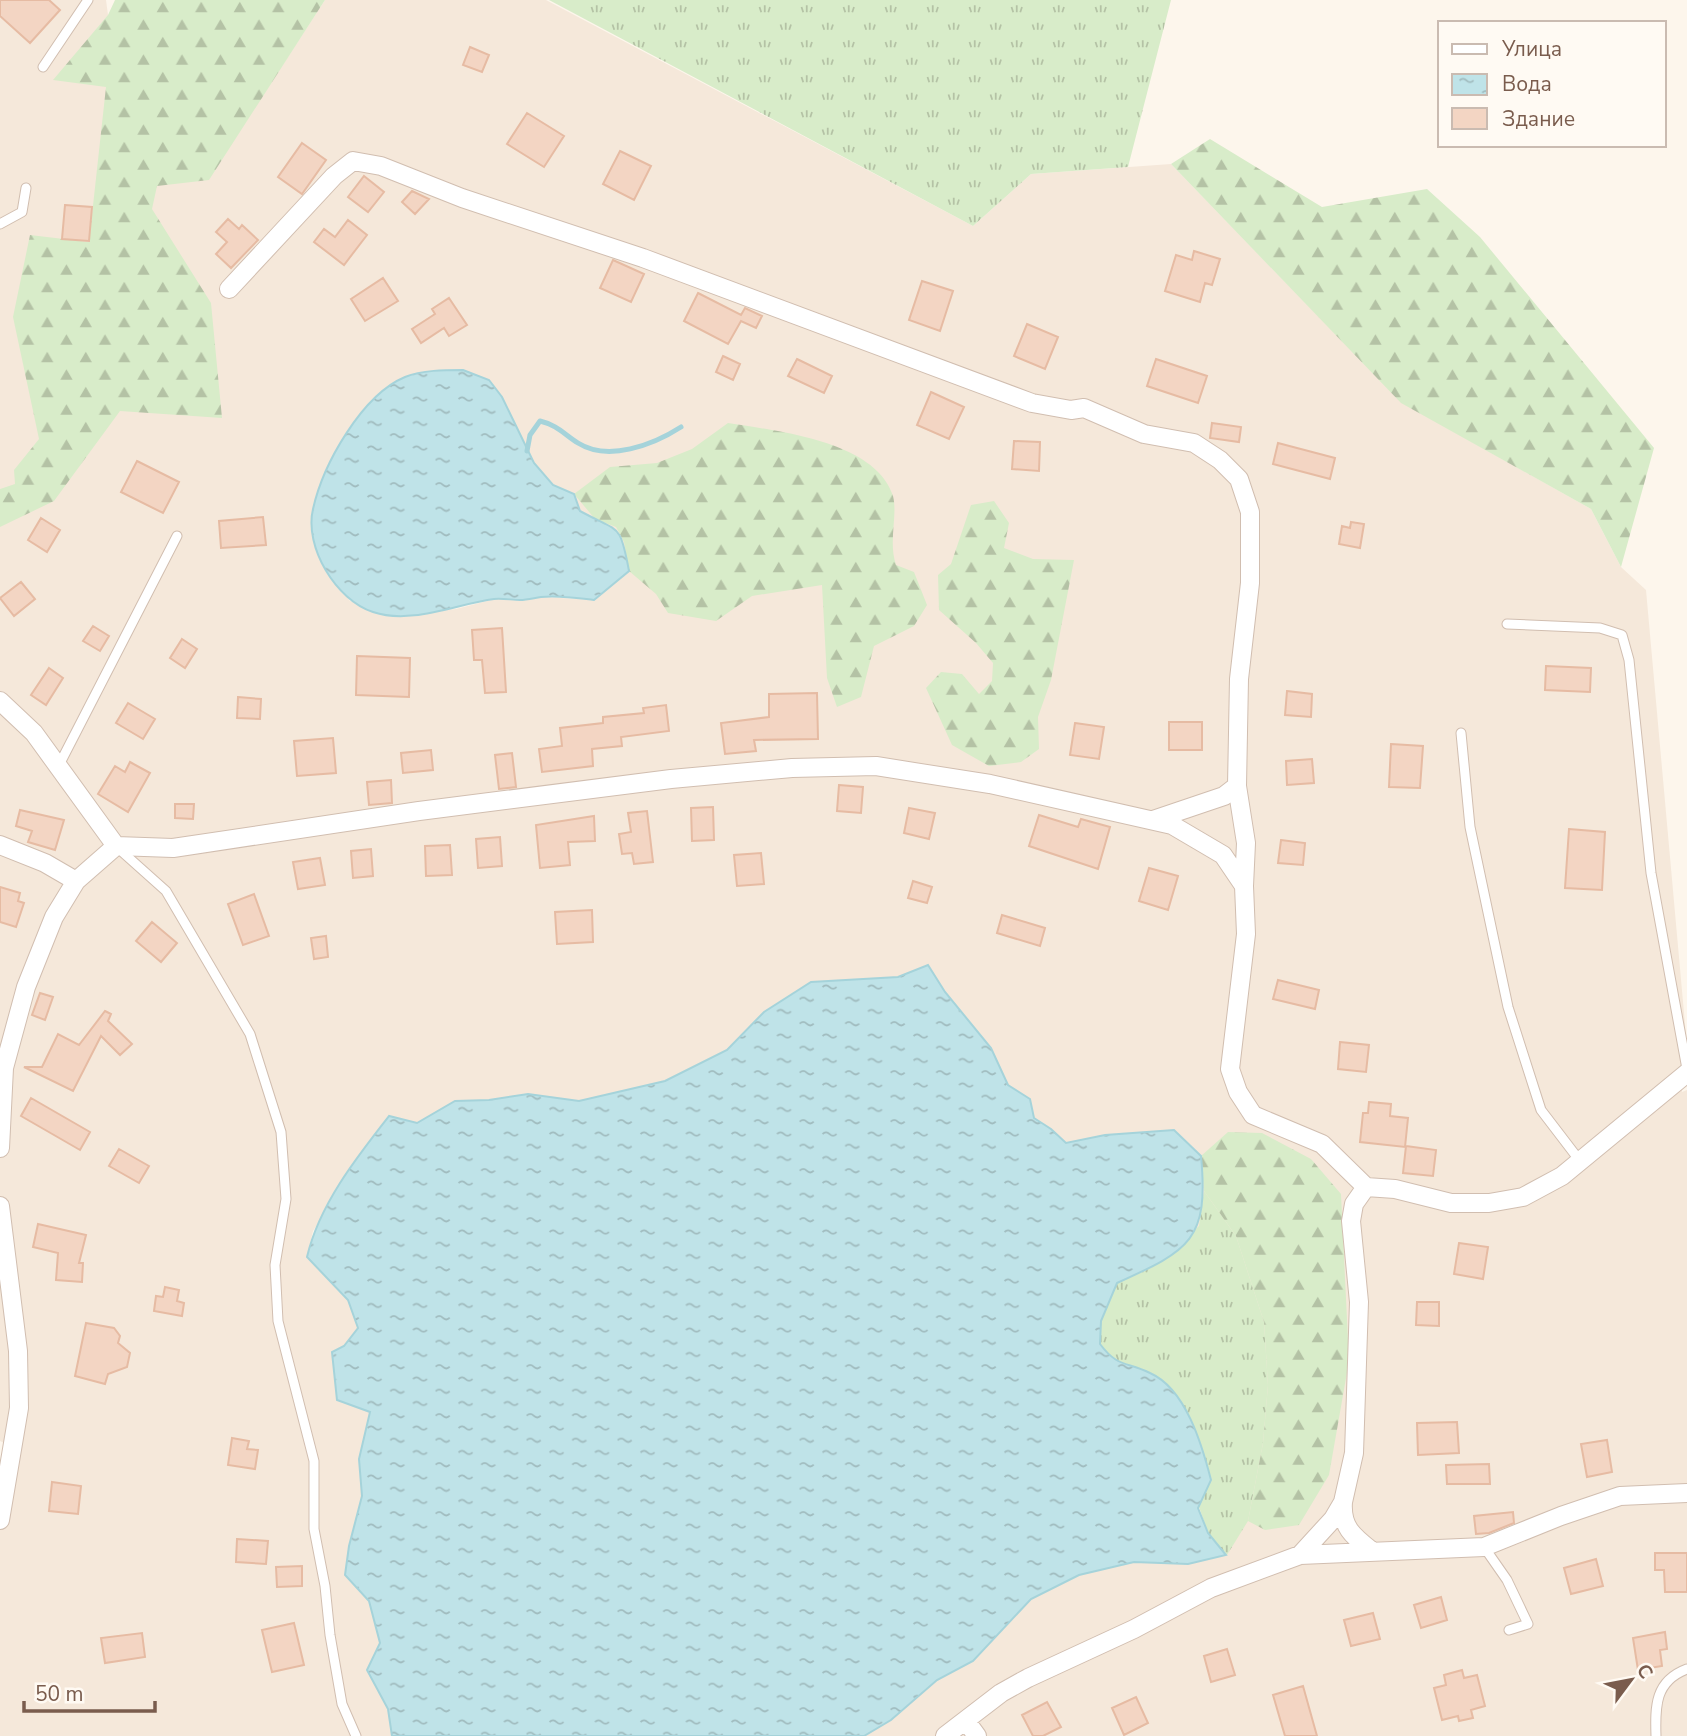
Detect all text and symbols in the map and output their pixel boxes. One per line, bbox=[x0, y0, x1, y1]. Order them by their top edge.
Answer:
legend bbox=[1438, 21, 1666, 147]
text: Улица bbox=[1501, 35, 1562, 63]
text: Вода bbox=[1502, 70, 1552, 98]
text: Здание bbox=[1502, 105, 1575, 133]
north arrow bbox=[1596, 1645, 1666, 1715]
text: С bbox=[1630, 1659, 1659, 1684]
scale bar bbox=[24, 1670, 156, 1714]
text: 50 m bbox=[35, 1680, 84, 1708]

